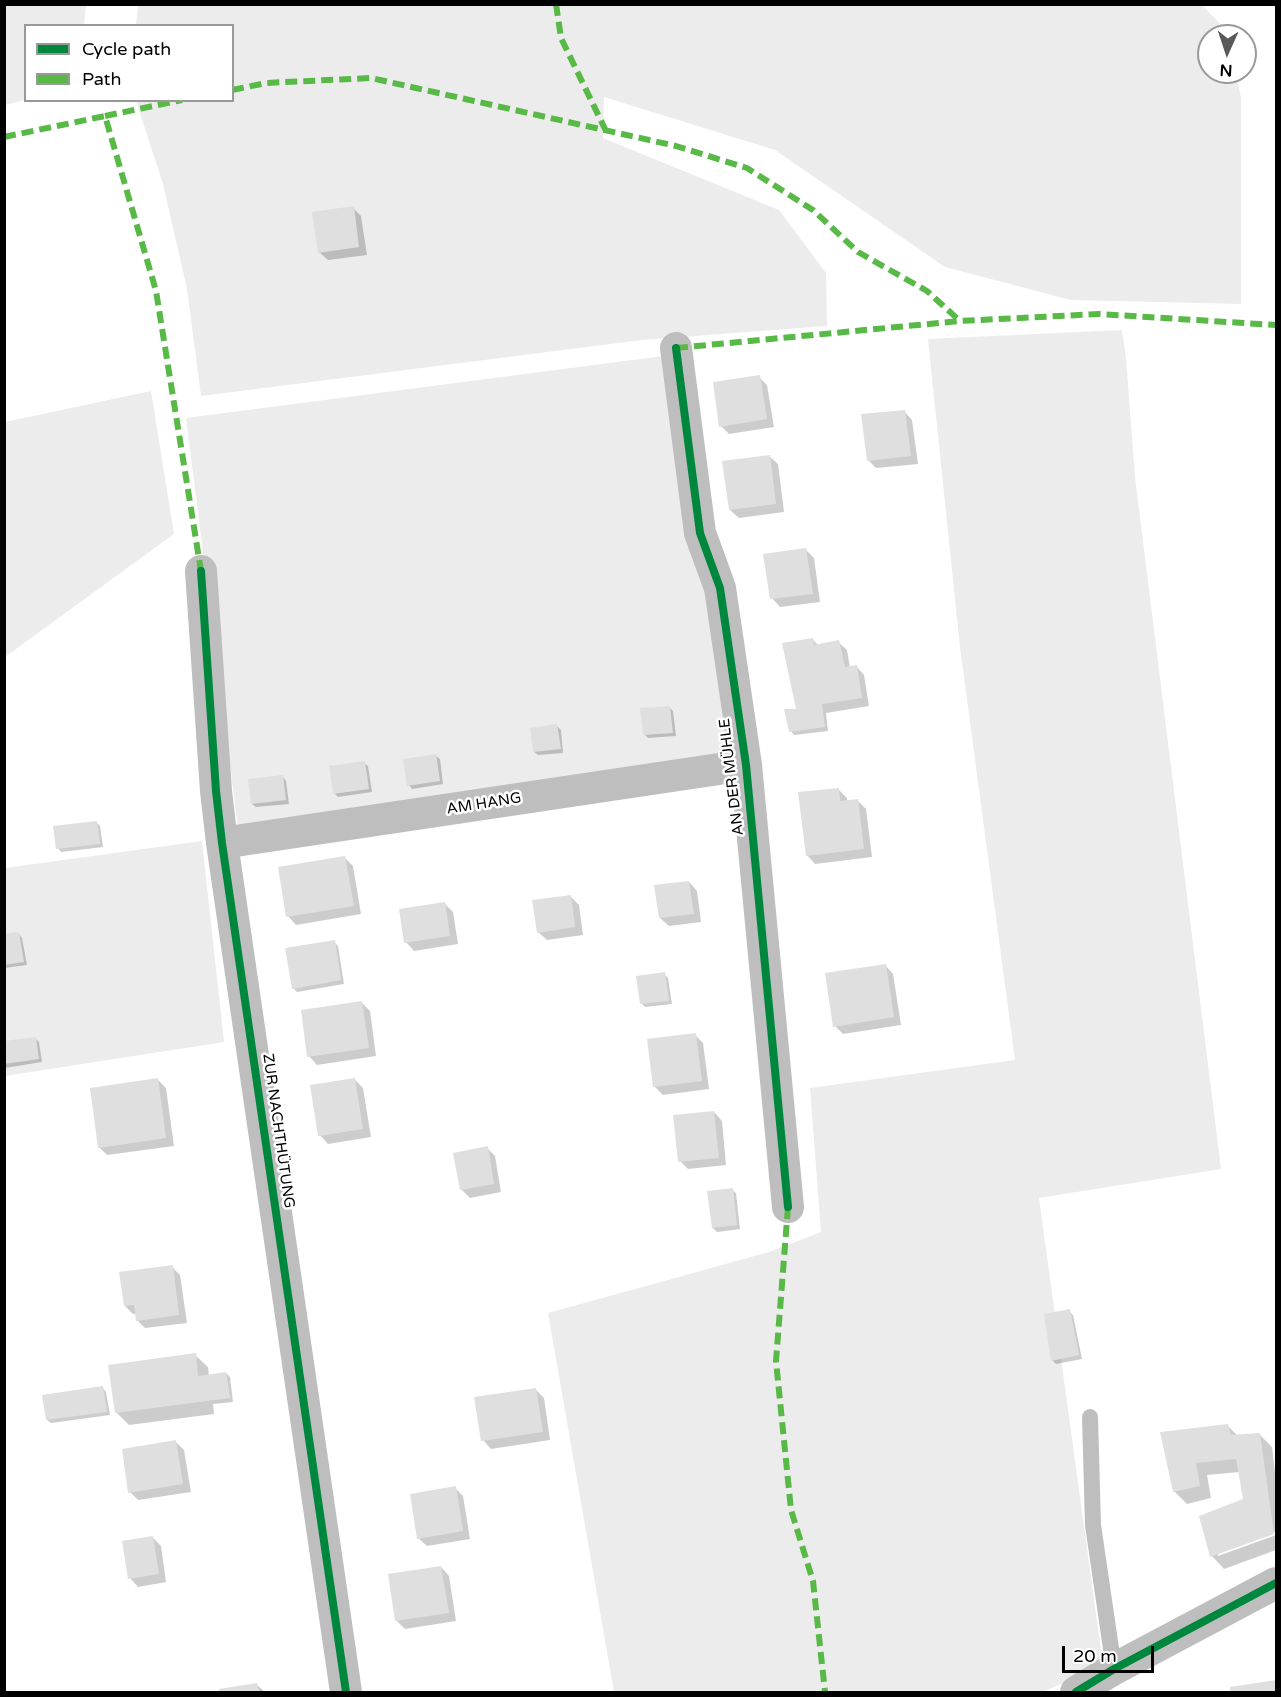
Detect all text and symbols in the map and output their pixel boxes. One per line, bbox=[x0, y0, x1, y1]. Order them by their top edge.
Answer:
legend bbox=[24, 24, 234, 102]
north arrow bbox=[1197, 24, 1257, 84]
text: Cycle path bbox=[82, 38, 171, 60]
text: N bbox=[1219, 60, 1233, 80]
text: Path bbox=[82, 68, 121, 90]
street label: AN DER MÜHLE bbox=[716, 717, 748, 837]
street label: AM HANG bbox=[445, 789, 523, 819]
street label: ZUR NACHTHÜTUNG bbox=[258, 1052, 298, 1210]
scale bar bbox=[1065, 1634, 1156, 1672]
text: 20 m bbox=[1073, 1645, 1117, 1667]

